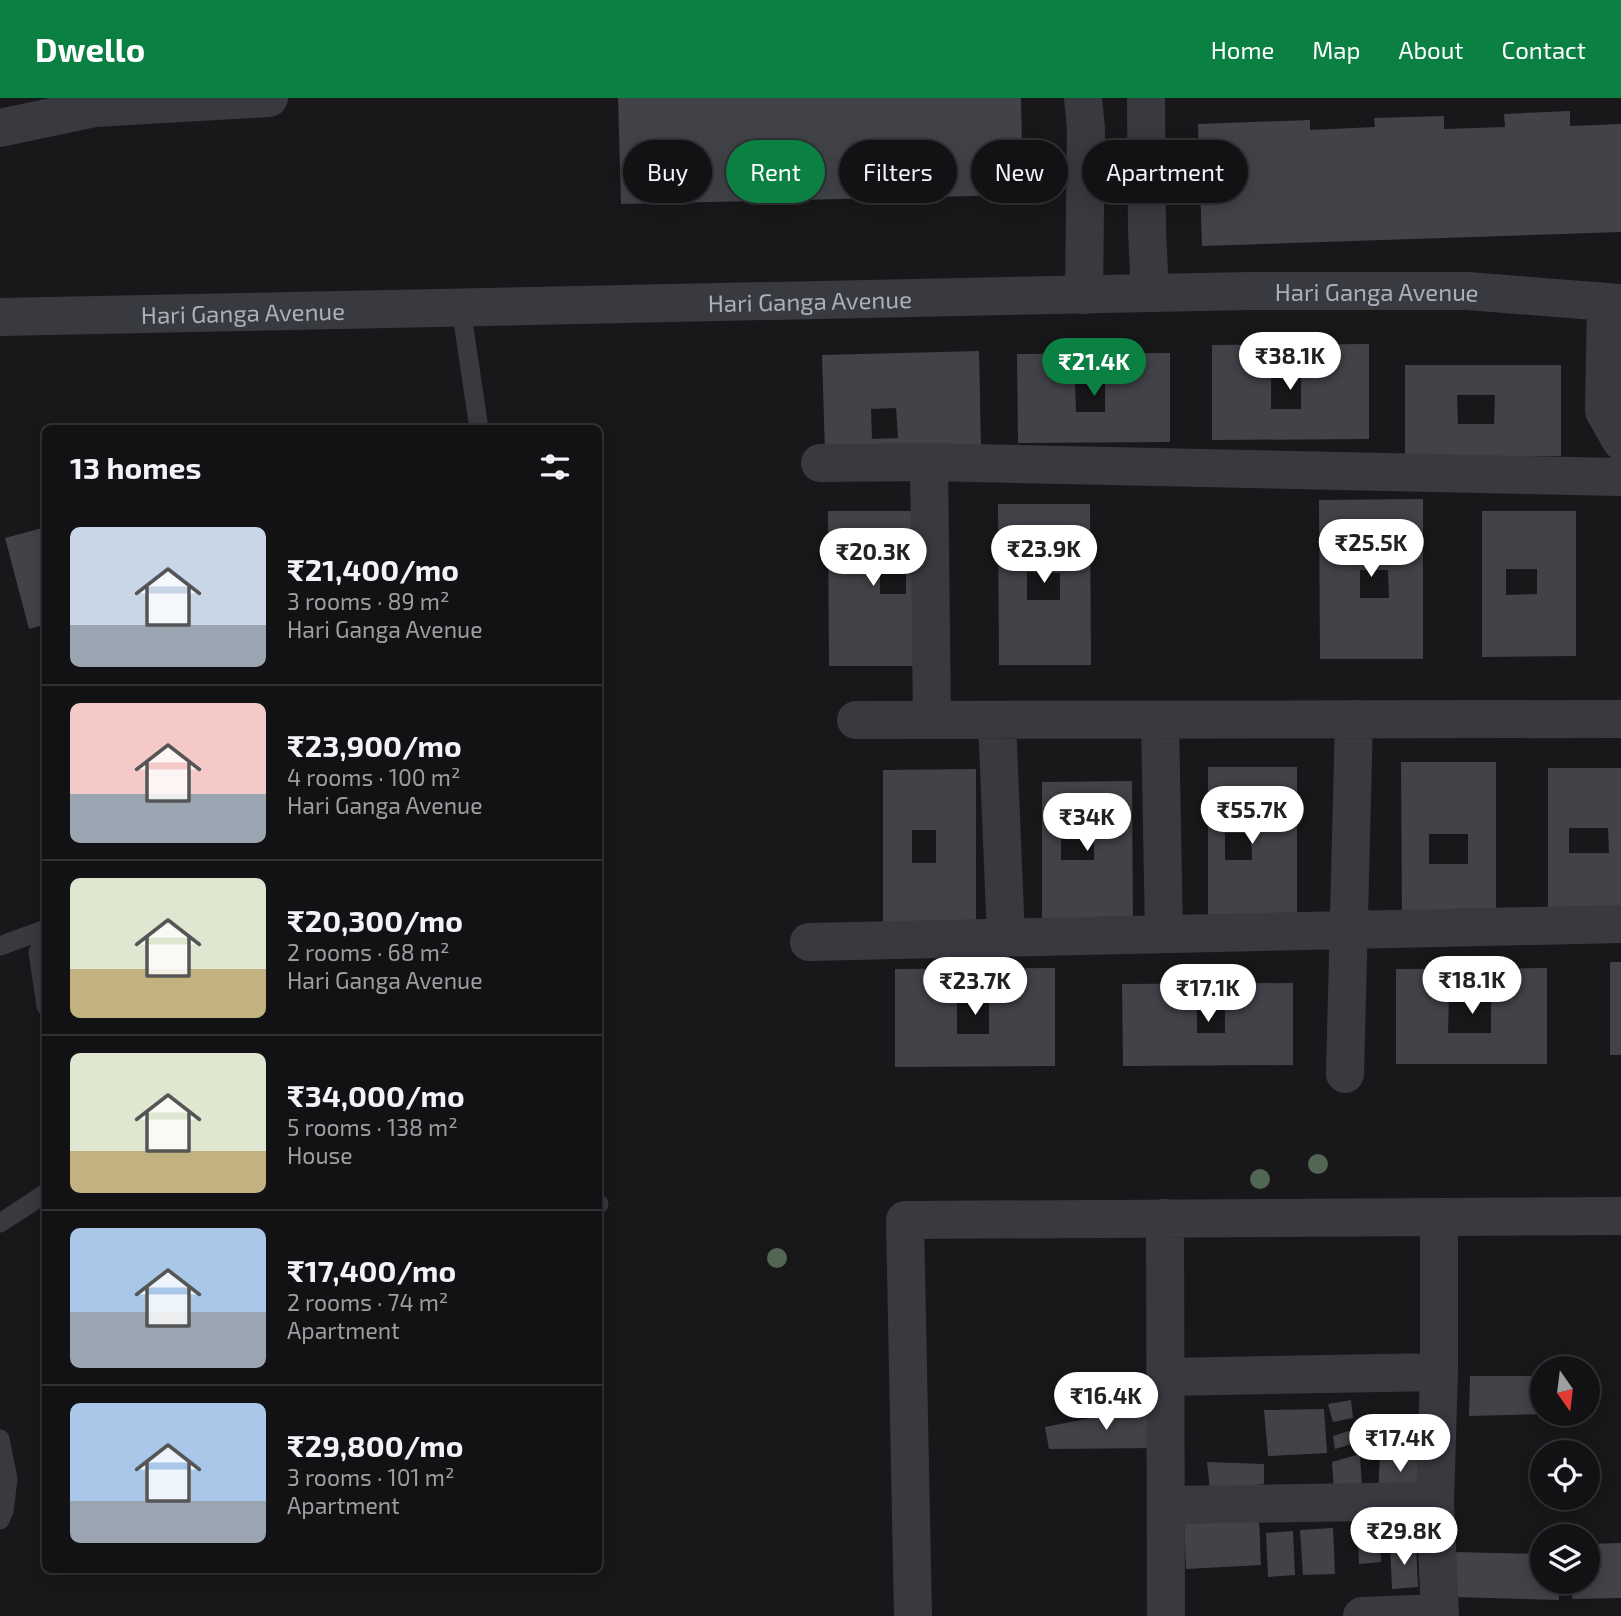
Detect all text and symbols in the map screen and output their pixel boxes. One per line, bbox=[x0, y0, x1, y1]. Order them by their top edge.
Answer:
text: Dwello bbox=[35, 29, 145, 69]
text: Home bbox=[1211, 35, 1274, 64]
text: Map bbox=[1312, 35, 1360, 64]
text: About bbox=[1398, 35, 1464, 64]
text: Contact bbox=[1502, 35, 1586, 64]
chip: Buy bbox=[623, 140, 712, 203]
chip: Rent bbox=[726, 140, 825, 203]
chip: Filters bbox=[839, 140, 957, 203]
chip: New bbox=[971, 140, 1068, 203]
chip: Apartment bbox=[1082, 140, 1248, 203]
street label: Hari Ganga Avenue bbox=[1275, 276, 1480, 306]
street label: Hari Ganga Avenue bbox=[707, 284, 912, 317]
street label: Hari Ganga Avenue bbox=[141, 295, 345, 329]
pin: ₹38.1K bbox=[1233, 332, 1347, 392]
pin: ₹21.4K bbox=[1037, 338, 1151, 398]
text: ₹38.1K bbox=[1255, 341, 1325, 369]
text: ₹21.4K bbox=[1058, 347, 1130, 375]
icon: filters bbox=[536, 448, 574, 486]
text: 13 homes bbox=[70, 449, 201, 485]
pin: ₹25.5K bbox=[1314, 519, 1428, 579]
pin: ₹23.9K bbox=[987, 526, 1101, 585]
pin: ₹20.3K bbox=[816, 528, 930, 588]
text: ₹25.5K bbox=[1335, 528, 1407, 556]
text: ₹23.9K bbox=[1007, 534, 1081, 562]
text: ₹20.3K bbox=[836, 537, 910, 565]
text: ₹21,400/mo bbox=[287, 551, 459, 587]
icon: home bbox=[126, 555, 210, 639]
text: 3 rooms · 89 m² bbox=[287, 587, 449, 615]
text: Hari Ganga Avenue bbox=[287, 615, 482, 643]
text: ₹23,900/mo bbox=[287, 727, 462, 763]
icon: home bbox=[126, 731, 210, 815]
text: 4 rooms · 100 m² bbox=[287, 763, 461, 791]
pin: ₹55.7K bbox=[1195, 786, 1309, 846]
text: Hari Ganga Avenue bbox=[287, 791, 482, 819]
pin: ₹34K bbox=[1046, 794, 1128, 853]
text: ₹55.7K bbox=[1217, 795, 1287, 823]
text: ₹34K bbox=[1059, 802, 1115, 830]
text: ₹20,300/mo bbox=[287, 902, 463, 938]
icon: home bbox=[126, 906, 210, 990]
text: 2 rooms · 68 m² bbox=[287, 938, 450, 966]
pin: ₹18.1K bbox=[1415, 956, 1529, 1016]
pin: ₹23.7K bbox=[918, 958, 1032, 1017]
pin: ₹17.1K bbox=[1151, 964, 1265, 1024]
text: ₹18.1K bbox=[1439, 965, 1506, 993]
text: Hari Ganga Avenue bbox=[287, 966, 482, 994]
text: ₹23.7K bbox=[939, 966, 1011, 994]
text: ₹17.1K bbox=[1176, 973, 1240, 1001]
text: ₹34,000/mo bbox=[287, 1077, 465, 1113]
icon: home bbox=[126, 1081, 210, 1165]
text: 5 rooms · 138 m² bbox=[287, 1113, 458, 1141]
text: House bbox=[287, 1141, 353, 1169]
text: ₹17,400/mo bbox=[287, 1252, 456, 1288]
icon: home bbox=[126, 1256, 210, 1340]
text: 2 rooms · 74 m² bbox=[287, 1288, 448, 1316]
text: Apartment bbox=[287, 1316, 400, 1344]
north arrow bbox=[1530, 1356, 1600, 1426]
map controls bbox=[1530, 1356, 1600, 1594]
pin: ₹16.4K bbox=[1049, 1372, 1163, 1432]
text: ₹16.4K bbox=[1070, 1381, 1142, 1409]
pin: ₹17.4K bbox=[1343, 1414, 1457, 1474]
text: ₹17.4K bbox=[1365, 1423, 1435, 1451]
text: ₹29,800/mo bbox=[287, 1427, 463, 1463]
icon: home bbox=[126, 1431, 210, 1515]
button: locate bbox=[1530, 1440, 1600, 1510]
text: 3 rooms · 101 m² bbox=[287, 1463, 454, 1491]
text: Apartment bbox=[287, 1491, 400, 1519]
pin: ₹29.8K bbox=[1347, 1508, 1461, 1567]
text: ₹29.8K bbox=[1366, 1516, 1442, 1544]
button: layers bbox=[1530, 1524, 1600, 1594]

